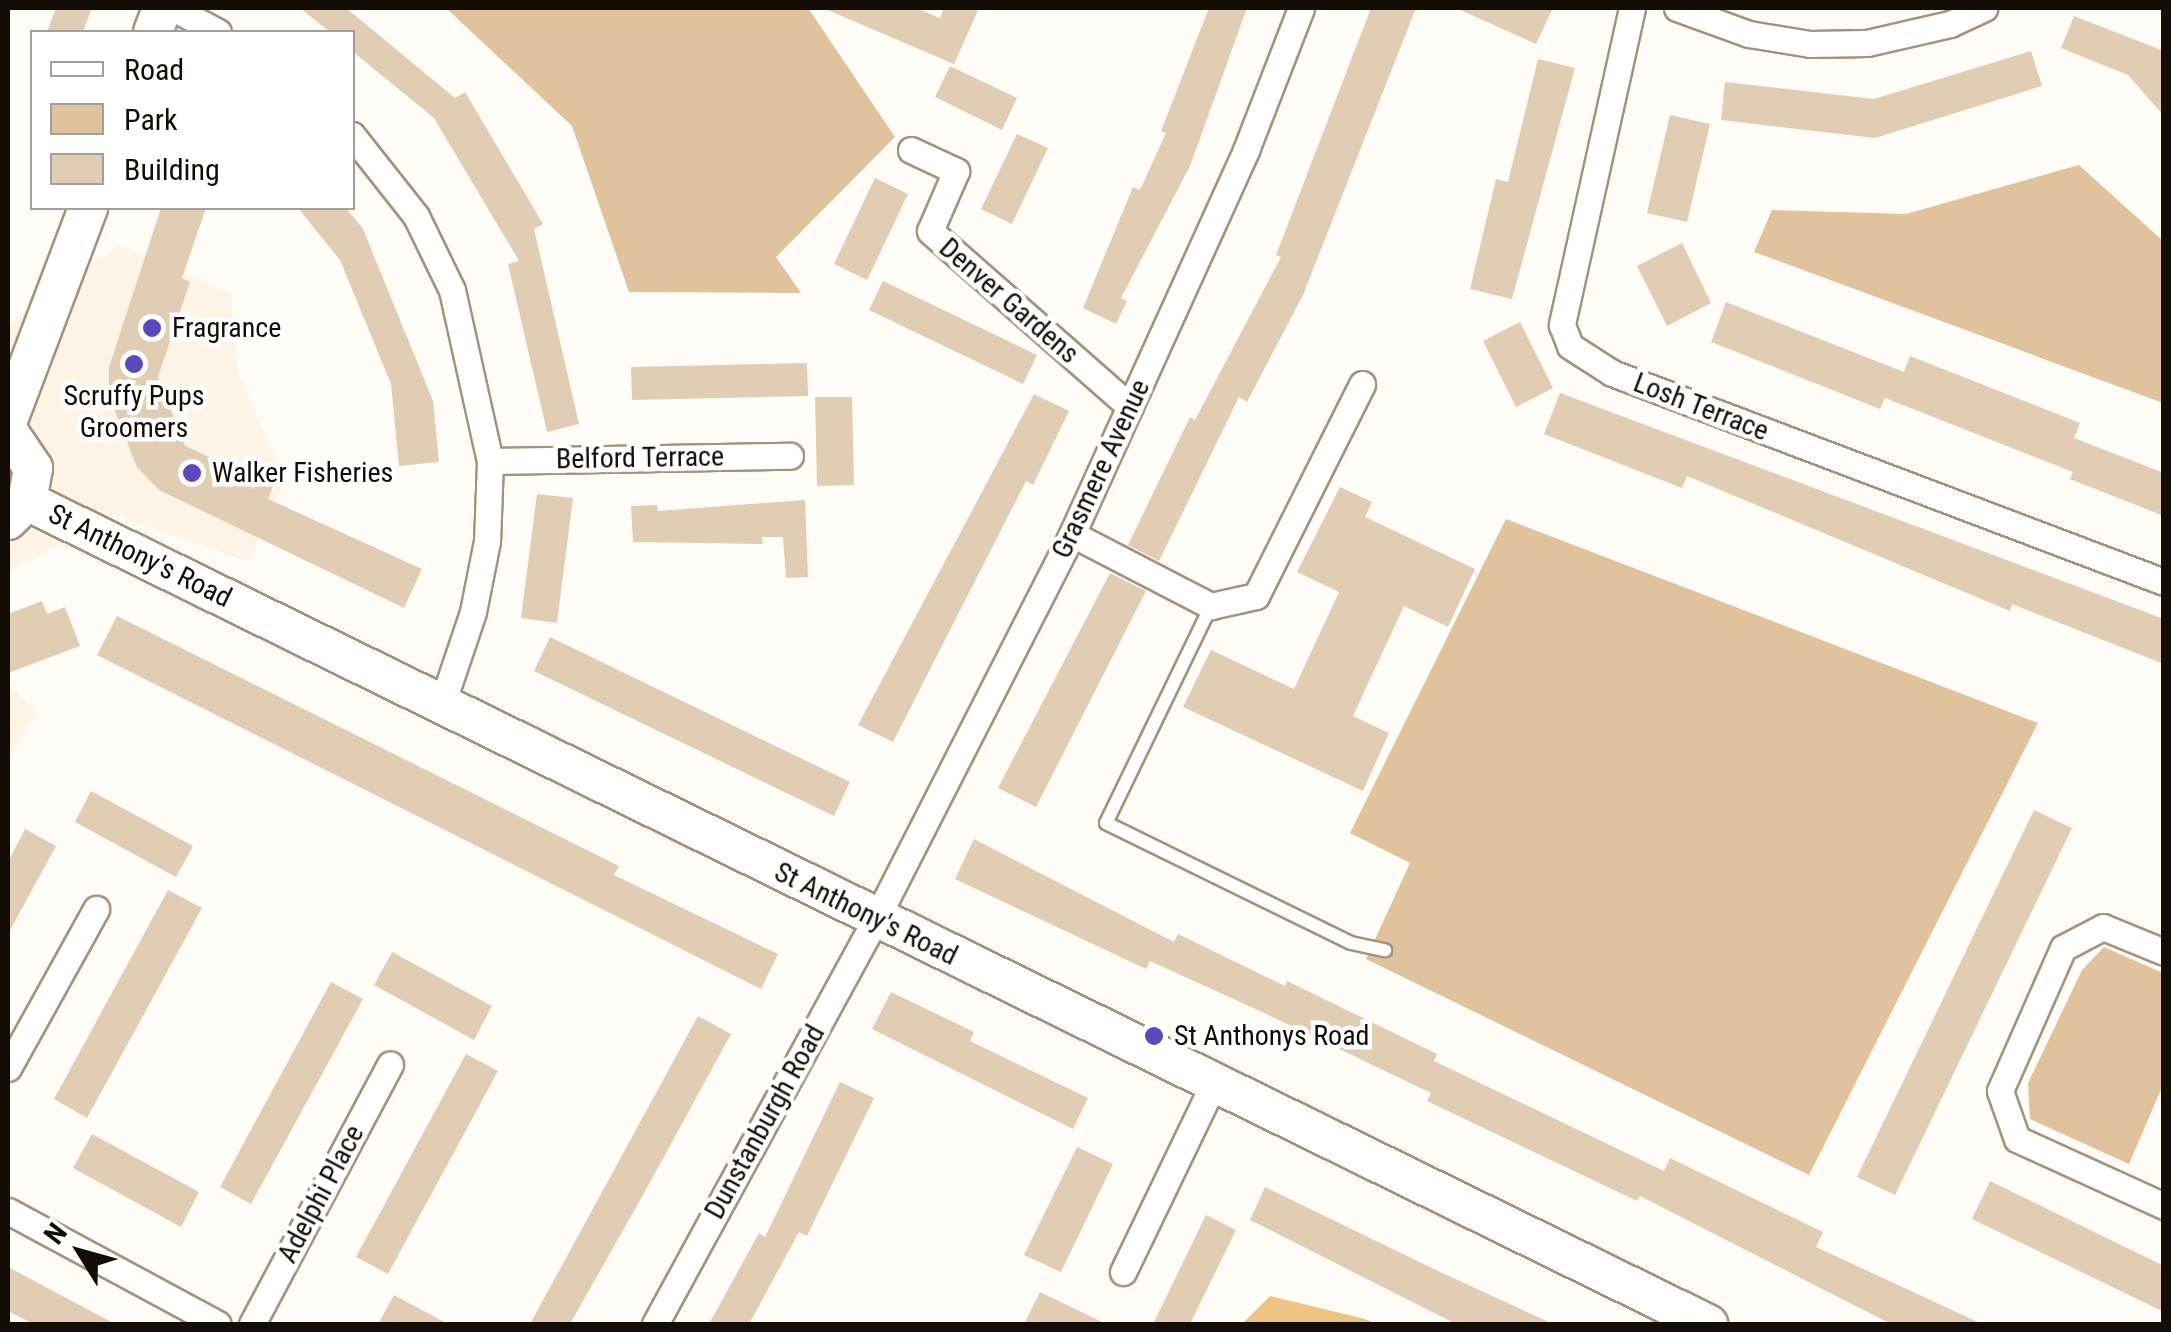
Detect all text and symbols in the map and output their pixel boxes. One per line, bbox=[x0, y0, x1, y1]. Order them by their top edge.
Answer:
legend bbox=[30, 30, 355, 210]
text: Road bbox=[124, 52, 184, 87]
text: Park bbox=[124, 102, 178, 137]
text: Building bbox=[124, 152, 220, 187]
street label: Denver Gardens bbox=[932, 231, 1086, 371]
place label: Fragrance bbox=[172, 311, 281, 345]
marker: Fragrance bbox=[141, 317, 163, 339]
marker: Scruffy Pups Groomers bbox=[123, 353, 145, 375]
street label: Losh Terrace bbox=[1628, 366, 1774, 448]
street label: Grasmere Avenue bbox=[1045, 374, 1157, 564]
place label: Scruffy Pups Groomers bbox=[64, 379, 204, 445]
street label: Belford Terrace bbox=[555, 440, 725, 476]
place label: Walker Fisheries bbox=[212, 456, 393, 490]
marker: Walker Fisheries bbox=[181, 462, 203, 484]
street label: St Anthony's Road bbox=[43, 497, 237, 615]
street label: St Anthony's Road bbox=[769, 855, 963, 973]
street label: Dunstanburgh Road bbox=[698, 1019, 832, 1225]
place label: St Anthonys Road bbox=[1174, 1019, 1369, 1053]
marker: St Anthonys Road bbox=[1143, 1025, 1165, 1047]
street label: Adelphi Place bbox=[271, 1119, 371, 1269]
north arrow bbox=[30, 1202, 130, 1302]
text: N bbox=[37, 1217, 74, 1250]

